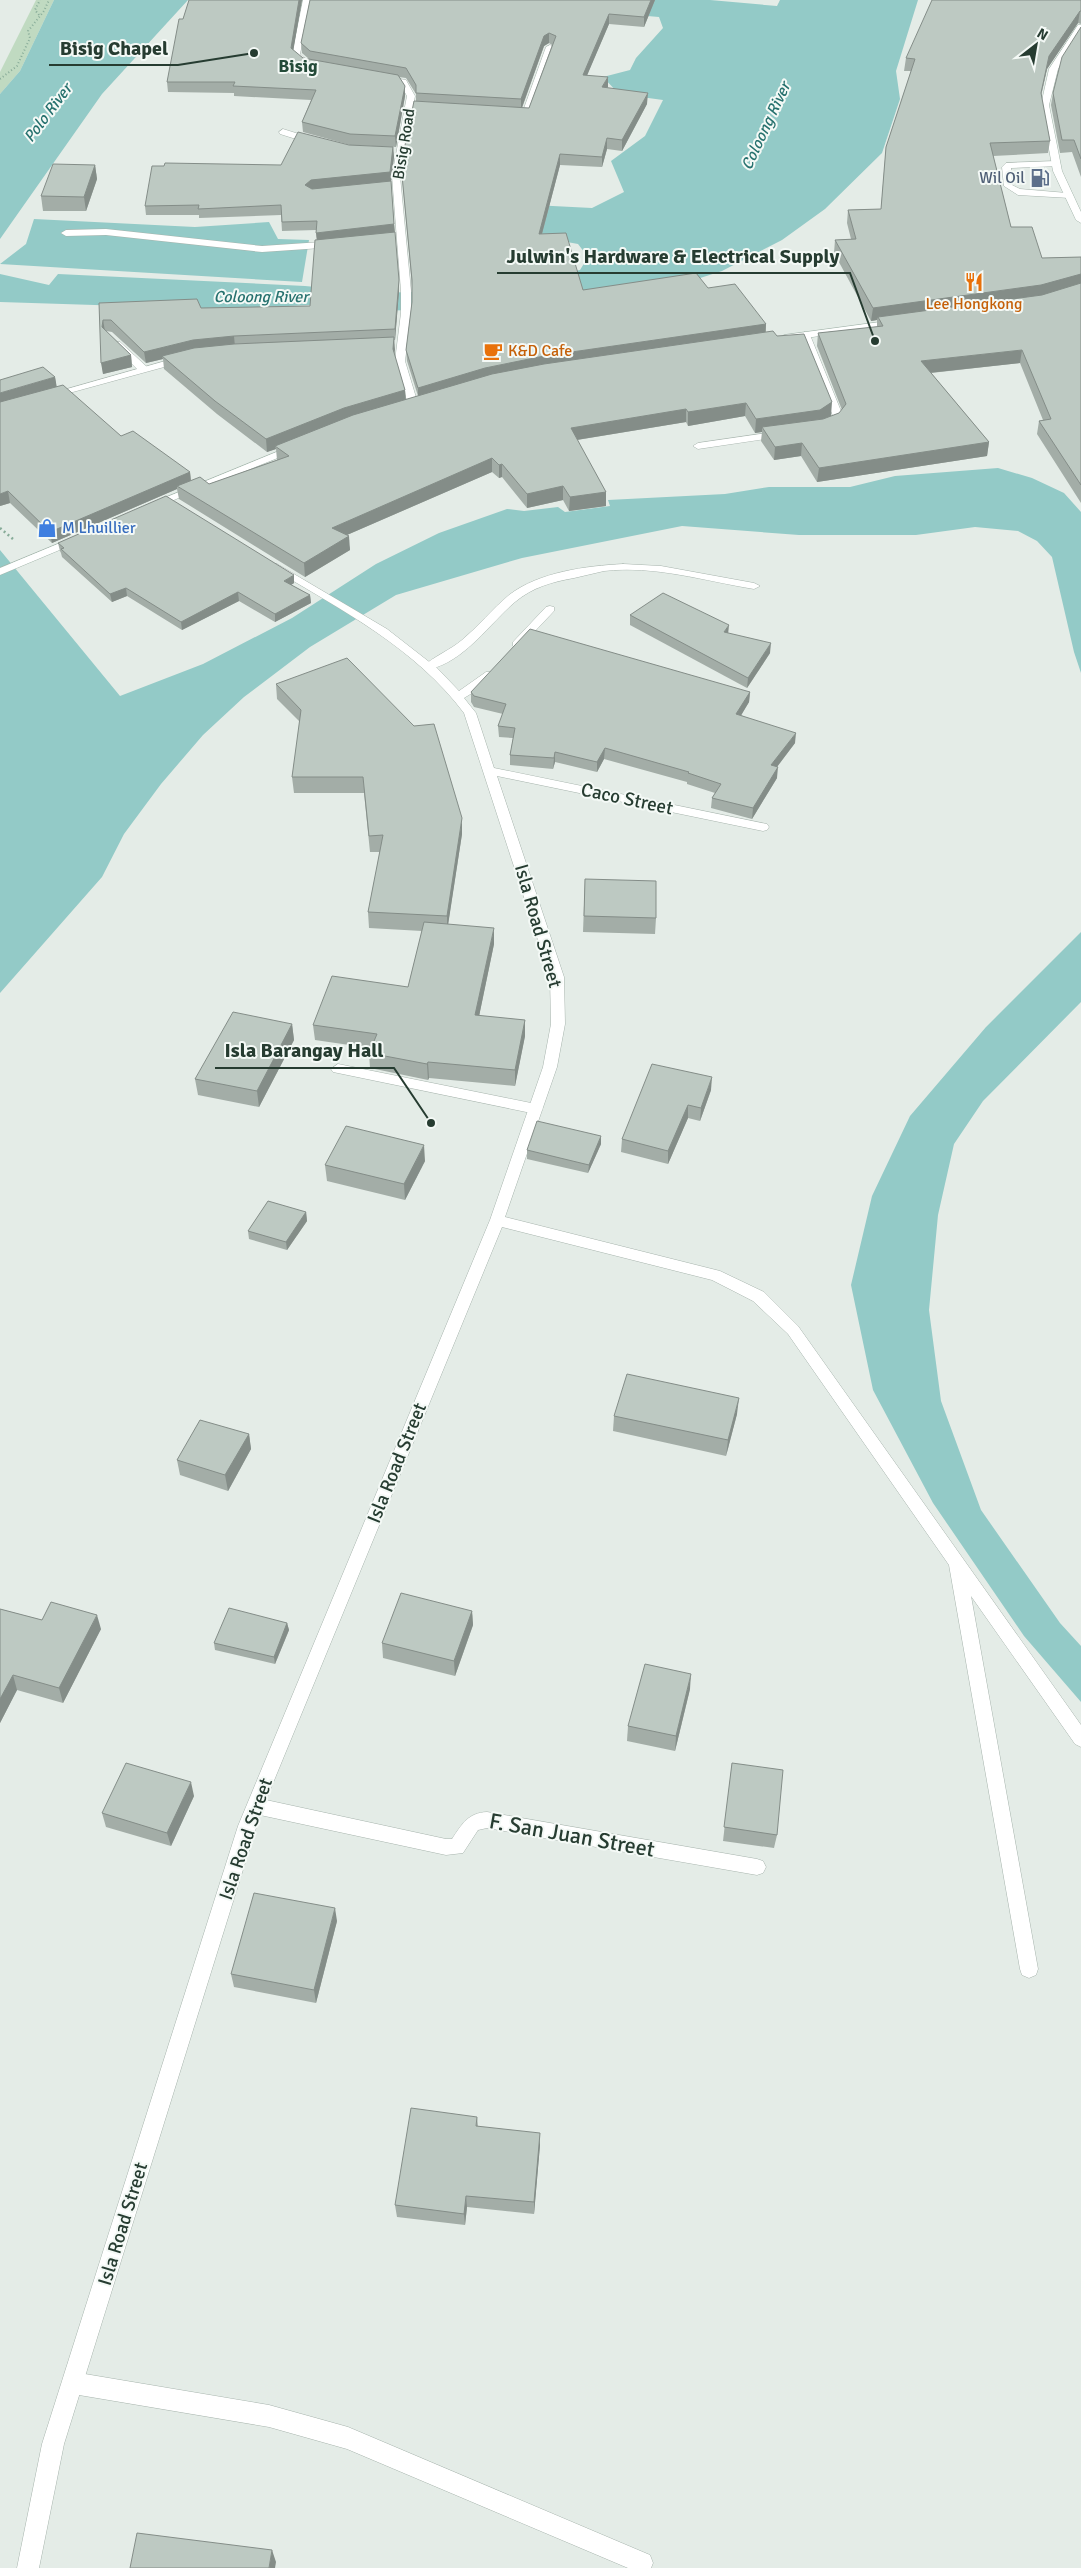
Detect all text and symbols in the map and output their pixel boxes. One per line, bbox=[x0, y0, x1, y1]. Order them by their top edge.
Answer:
north arrow bbox=[1011, 20, 1061, 70]
text: N bbox=[1034, 24, 1051, 44]
callout: Bisig Chapel bbox=[49, 30, 178, 65]
text: Bisig Chapel bbox=[60, 36, 168, 61]
district label: Bisig bbox=[278, 55, 318, 77]
water label: Coloong River bbox=[737, 77, 796, 173]
water label: Polo River bbox=[20, 78, 78, 146]
street label: Bisig Road bbox=[389, 107, 419, 181]
fuel station icon: Wil Oil bbox=[1029, 167, 1051, 189]
place label: Wil Oil bbox=[979, 168, 1025, 188]
callout: Julwin's Hardware & Electrical Supply bbox=[497, 238, 850, 273]
text: Julwin's Hardware & Electrical Supply bbox=[507, 244, 839, 269]
restaurant icon: Lee Hongkong bbox=[963, 271, 985, 293]
water label: Coloong River bbox=[214, 287, 310, 307]
place label: Lee Hongkong bbox=[926, 294, 1022, 314]
cafe icon: K&D Cafe bbox=[482, 340, 504, 362]
place label: K&D Cafe bbox=[508, 341, 572, 361]
shop icon: M Lhuillier bbox=[36, 517, 58, 539]
place label: M Lhuillier bbox=[62, 518, 136, 538]
street label: Caco Street bbox=[579, 778, 675, 821]
street label: Isla Road Street bbox=[509, 861, 567, 991]
callout: Isla Barangay Hall bbox=[215, 1033, 394, 1068]
text: Isla Barangay Hall bbox=[224, 1038, 384, 1063]
street label: Isla Road Street bbox=[362, 1399, 432, 1527]
street label: Isla Road Street bbox=[214, 1774, 278, 1903]
street label: F. San Juan Street bbox=[487, 1807, 657, 1863]
street label: Isla Road Street bbox=[93, 2159, 153, 2289]

